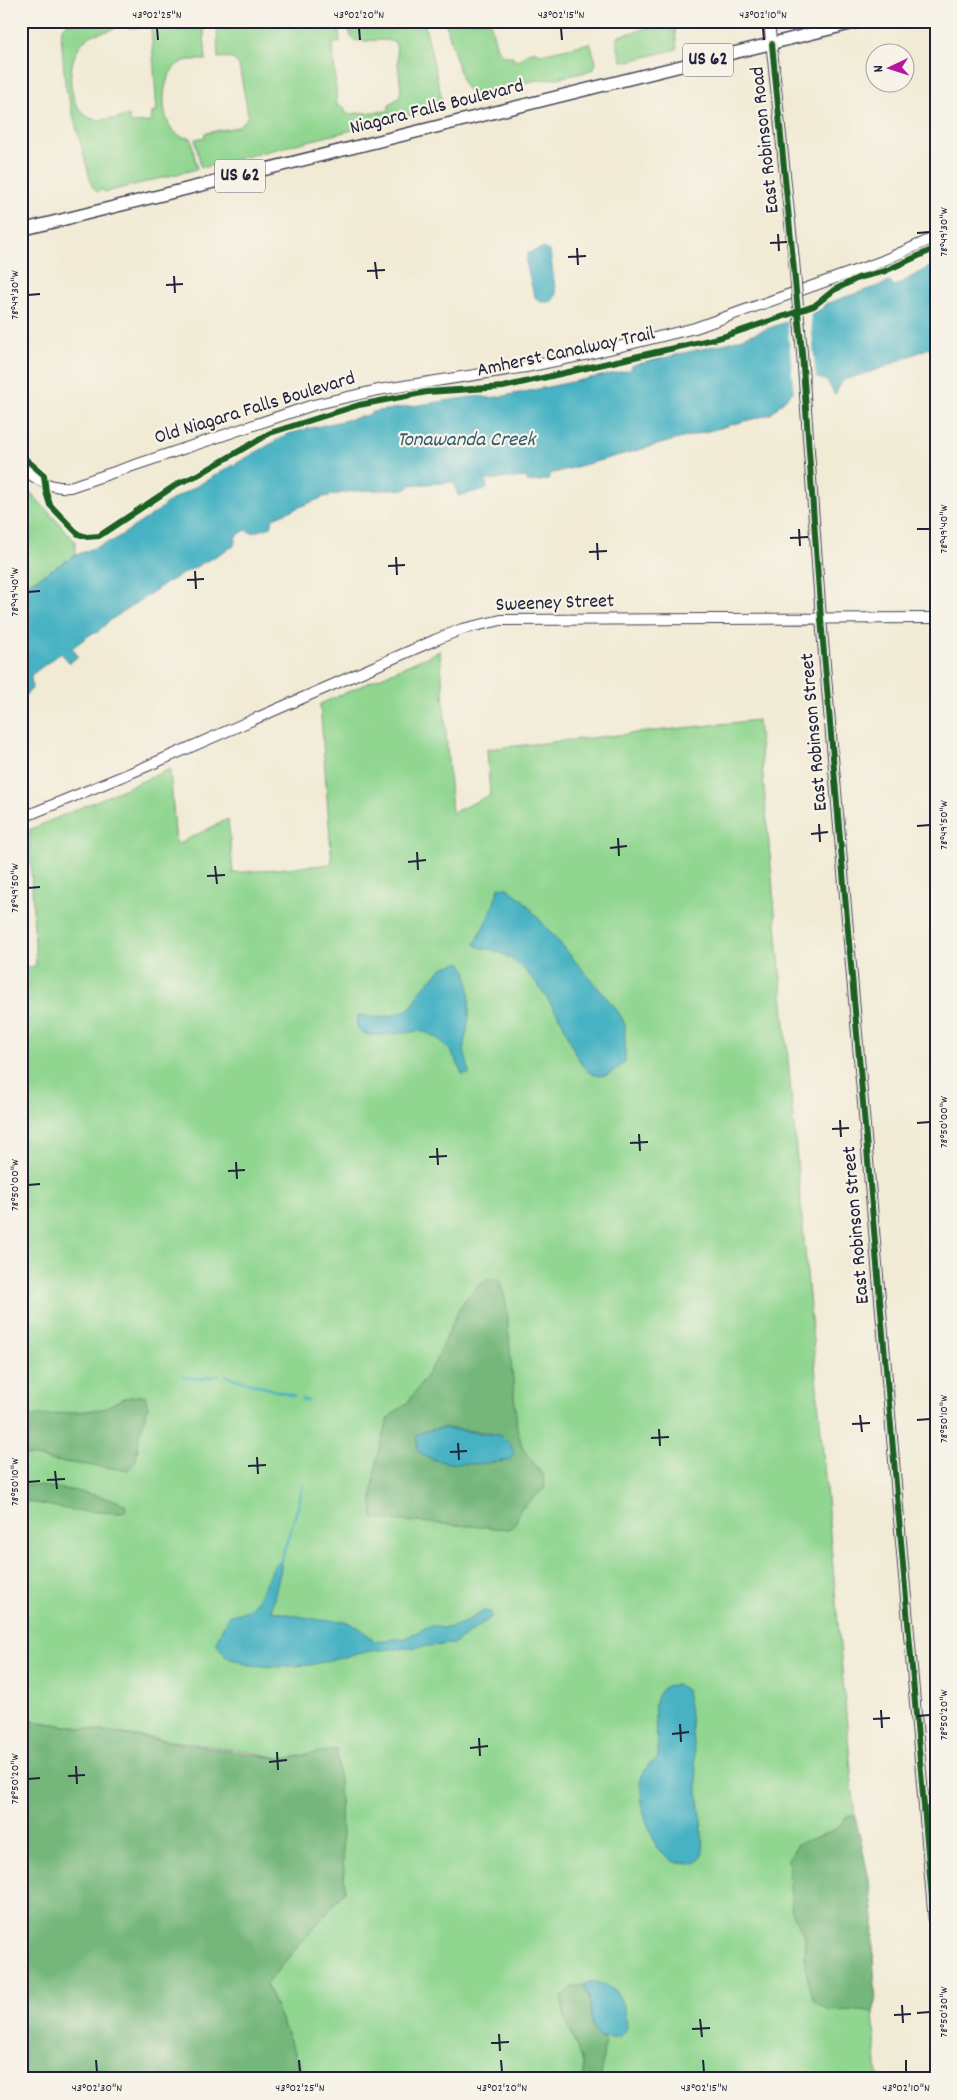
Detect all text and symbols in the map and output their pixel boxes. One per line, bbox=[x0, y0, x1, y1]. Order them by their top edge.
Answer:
text: 43°02'25"N bbox=[132, 7, 182, 24]
text: 43°02'20"N bbox=[334, 7, 384, 24]
text: 43°02'15"N bbox=[538, 7, 584, 24]
text: 43°02'10"N bbox=[739, 7, 787, 24]
north arrow bbox=[864, 42, 914, 92]
road number: US 62 bbox=[683, 44, 733, 76]
street label: East Robinson Road bbox=[744, 65, 788, 215]
text: N bbox=[869, 65, 889, 73]
street label: Niagara Falls Boulevard bbox=[347, 73, 527, 143]
road number: US 62 bbox=[215, 160, 265, 192]
text: 78°49'30"W bbox=[936, 207, 953, 257]
text: 78°49'30"W bbox=[7, 270, 24, 320]
street label: Amherst Canalway Trail bbox=[474, 320, 658, 386]
street label: Old Niagara Falls Boulevard bbox=[151, 365, 359, 453]
water label: Tonawanda Creek bbox=[397, 426, 538, 456]
text: 78°49'40"W bbox=[936, 504, 953, 553]
text: 78°49'40"W bbox=[7, 567, 24, 616]
street label: Sweeney Street bbox=[495, 588, 615, 620]
street label: East Robinson Street bbox=[794, 652, 836, 812]
text: 78°49'50"W bbox=[936, 800, 953, 850]
text: 78°49'50"W bbox=[7, 863, 24, 913]
text: 78°50'00"W bbox=[936, 1096, 953, 1148]
street label: East Robinson Street bbox=[836, 1145, 878, 1305]
text: 78°50'00"W bbox=[7, 1159, 24, 1211]
text: 78°50'10"W bbox=[936, 1395, 953, 1443]
text: 78°50'10"W bbox=[7, 1458, 24, 1506]
text: 78°50'20"W bbox=[936, 1690, 953, 1740]
text: 78°50'20"W bbox=[7, 1754, 24, 1804]
text: 78°50'30"W bbox=[936, 1987, 953, 2037]
text: 43°02'30"N bbox=[72, 2080, 122, 2097]
text: 43°02'25"N bbox=[275, 2080, 325, 2097]
text: 43°02'20"N bbox=[477, 2080, 527, 2097]
text: 43°02'15"N bbox=[681, 2080, 727, 2097]
text: 43°02'10"N bbox=[882, 2080, 930, 2097]

